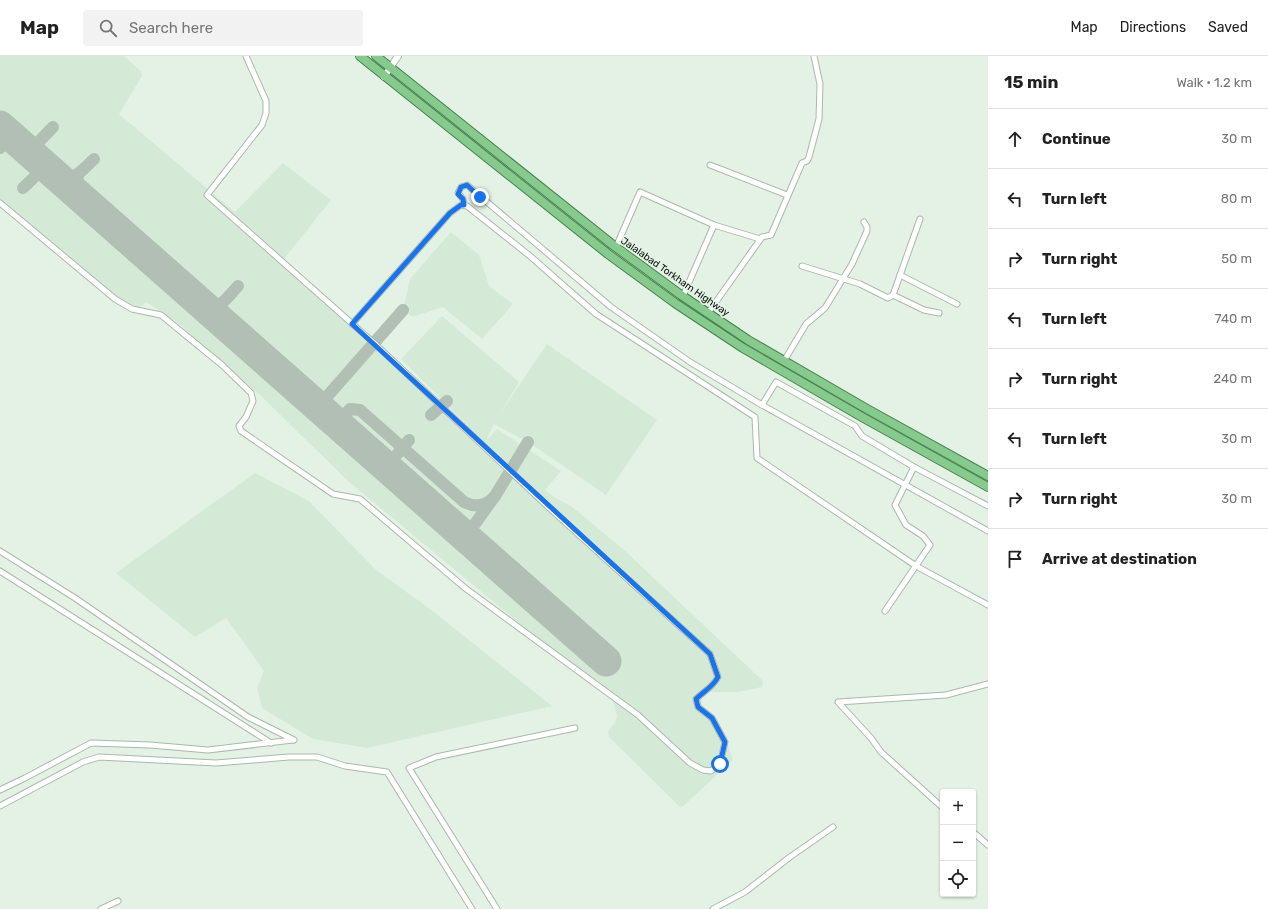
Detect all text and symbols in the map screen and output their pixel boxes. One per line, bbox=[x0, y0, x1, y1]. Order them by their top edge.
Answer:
search box bbox=[83, 10, 363, 46]
text: Map bbox=[20, 16, 59, 39]
icon: search bbox=[97, 17, 119, 39]
text: Search here bbox=[129, 19, 213, 37]
text: Map bbox=[1071, 19, 1098, 36]
text: Directions bbox=[1120, 19, 1186, 36]
text: Saved bbox=[1208, 19, 1248, 36]
text: 15 min bbox=[1004, 72, 1058, 92]
text: Walk · 1.2 km bbox=[1176, 75, 1252, 90]
icon: ahead bbox=[1004, 128, 1026, 150]
text: Continue bbox=[1042, 130, 1111, 148]
text: 30 m bbox=[1221, 131, 1252, 146]
route end bbox=[471, 188, 489, 206]
icon: left bbox=[1004, 188, 1026, 210]
text: Turn left bbox=[1042, 190, 1107, 208]
text: 80 m bbox=[1221, 191, 1252, 206]
street label: Jalalabad Torkham Highway bbox=[618, 235, 732, 320]
icon: right bbox=[1004, 248, 1026, 270]
text: Turn right bbox=[1042, 250, 1117, 268]
text: 50 m bbox=[1221, 251, 1252, 266]
icon: left bbox=[1004, 308, 1026, 330]
text: Turn left bbox=[1042, 310, 1107, 328]
text: 740 m bbox=[1215, 311, 1252, 326]
icon: right bbox=[1004, 368, 1026, 390]
text: Turn right bbox=[1042, 370, 1117, 388]
text: 240 m bbox=[1213, 371, 1252, 386]
icon: left bbox=[1004, 428, 1026, 450]
text: Turn left bbox=[1042, 430, 1107, 448]
text: 30 m bbox=[1221, 431, 1252, 446]
icon: right bbox=[1004, 488, 1026, 510]
text: Turn right bbox=[1042, 490, 1117, 508]
text: 30 m bbox=[1221, 491, 1252, 506]
icon: arrive bbox=[1004, 548, 1026, 570]
text: Arrive at destination bbox=[1042, 550, 1197, 568]
route start bbox=[711, 755, 729, 773]
map controls bbox=[940, 789, 976, 897]
button: + bbox=[940, 789, 976, 825]
button: − bbox=[940, 825, 976, 861]
button: locate bbox=[940, 861, 976, 897]

